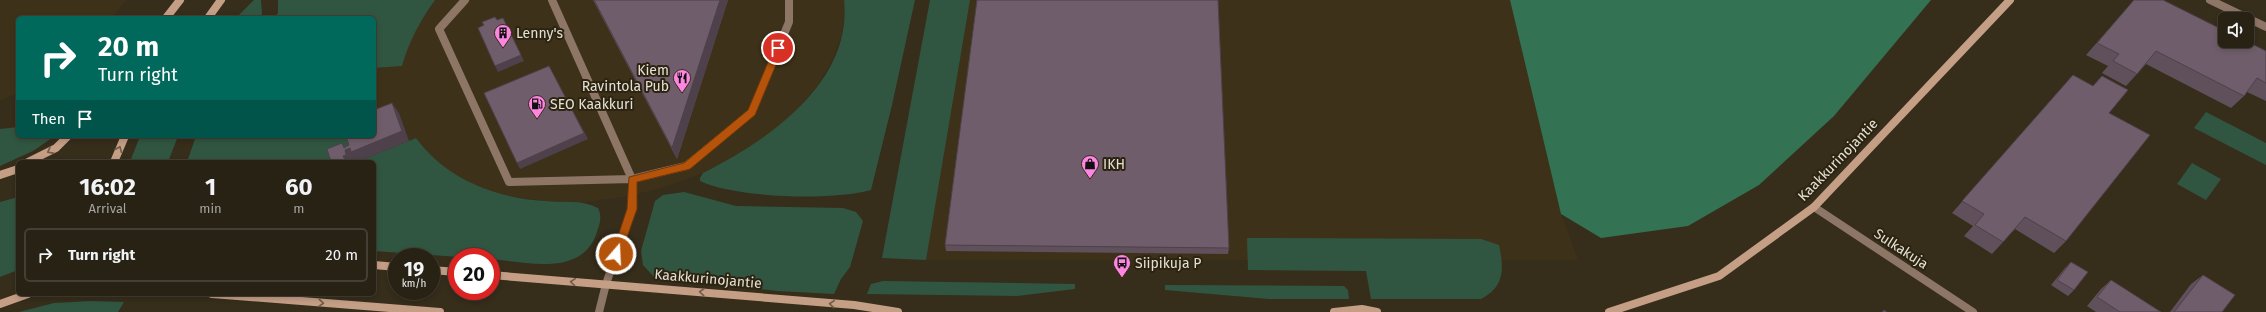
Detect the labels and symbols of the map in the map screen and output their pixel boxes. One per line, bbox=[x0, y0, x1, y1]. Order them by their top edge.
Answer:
building icon: Lenny's bbox=[493, 23, 513, 48]
place label: Lenny's bbox=[516, 25, 563, 42]
pin bbox=[761, 31, 795, 65]
place label: Kiem Ravintola Pub bbox=[582, 62, 669, 95]
restaurant icon: Kiem Ravintola Pub bbox=[672, 68, 692, 93]
fuel station icon: SEO Kaakkuri bbox=[527, 94, 547, 119]
place label: SEO Kaakkuri bbox=[550, 96, 633, 113]
street label: Kaakkurinojantie bbox=[1794, 115, 1882, 205]
one-way arrow bbox=[114, 145, 122, 153]
one-way arrow bbox=[46, 146, 54, 154]
shop icon: IKH bbox=[1080, 154, 1100, 179]
place label: IKH bbox=[1103, 156, 1125, 173]
street label: Sulkakuja bbox=[1871, 225, 1931, 273]
position arrow bbox=[595, 233, 637, 275]
speed limit sign: 20 bbox=[448, 248, 500, 300]
bus stop icon: Siipikuja P bbox=[1112, 253, 1132, 278]
place label: Siipikuja P bbox=[1135, 255, 1201, 272]
street label: Kaakkurinojantie bbox=[654, 266, 762, 292]
one-way arrow bbox=[570, 277, 576, 286]
one-way arrow bbox=[699, 288, 705, 297]
one-way arrow bbox=[318, 298, 324, 307]
one-way arrow bbox=[829, 299, 835, 308]

